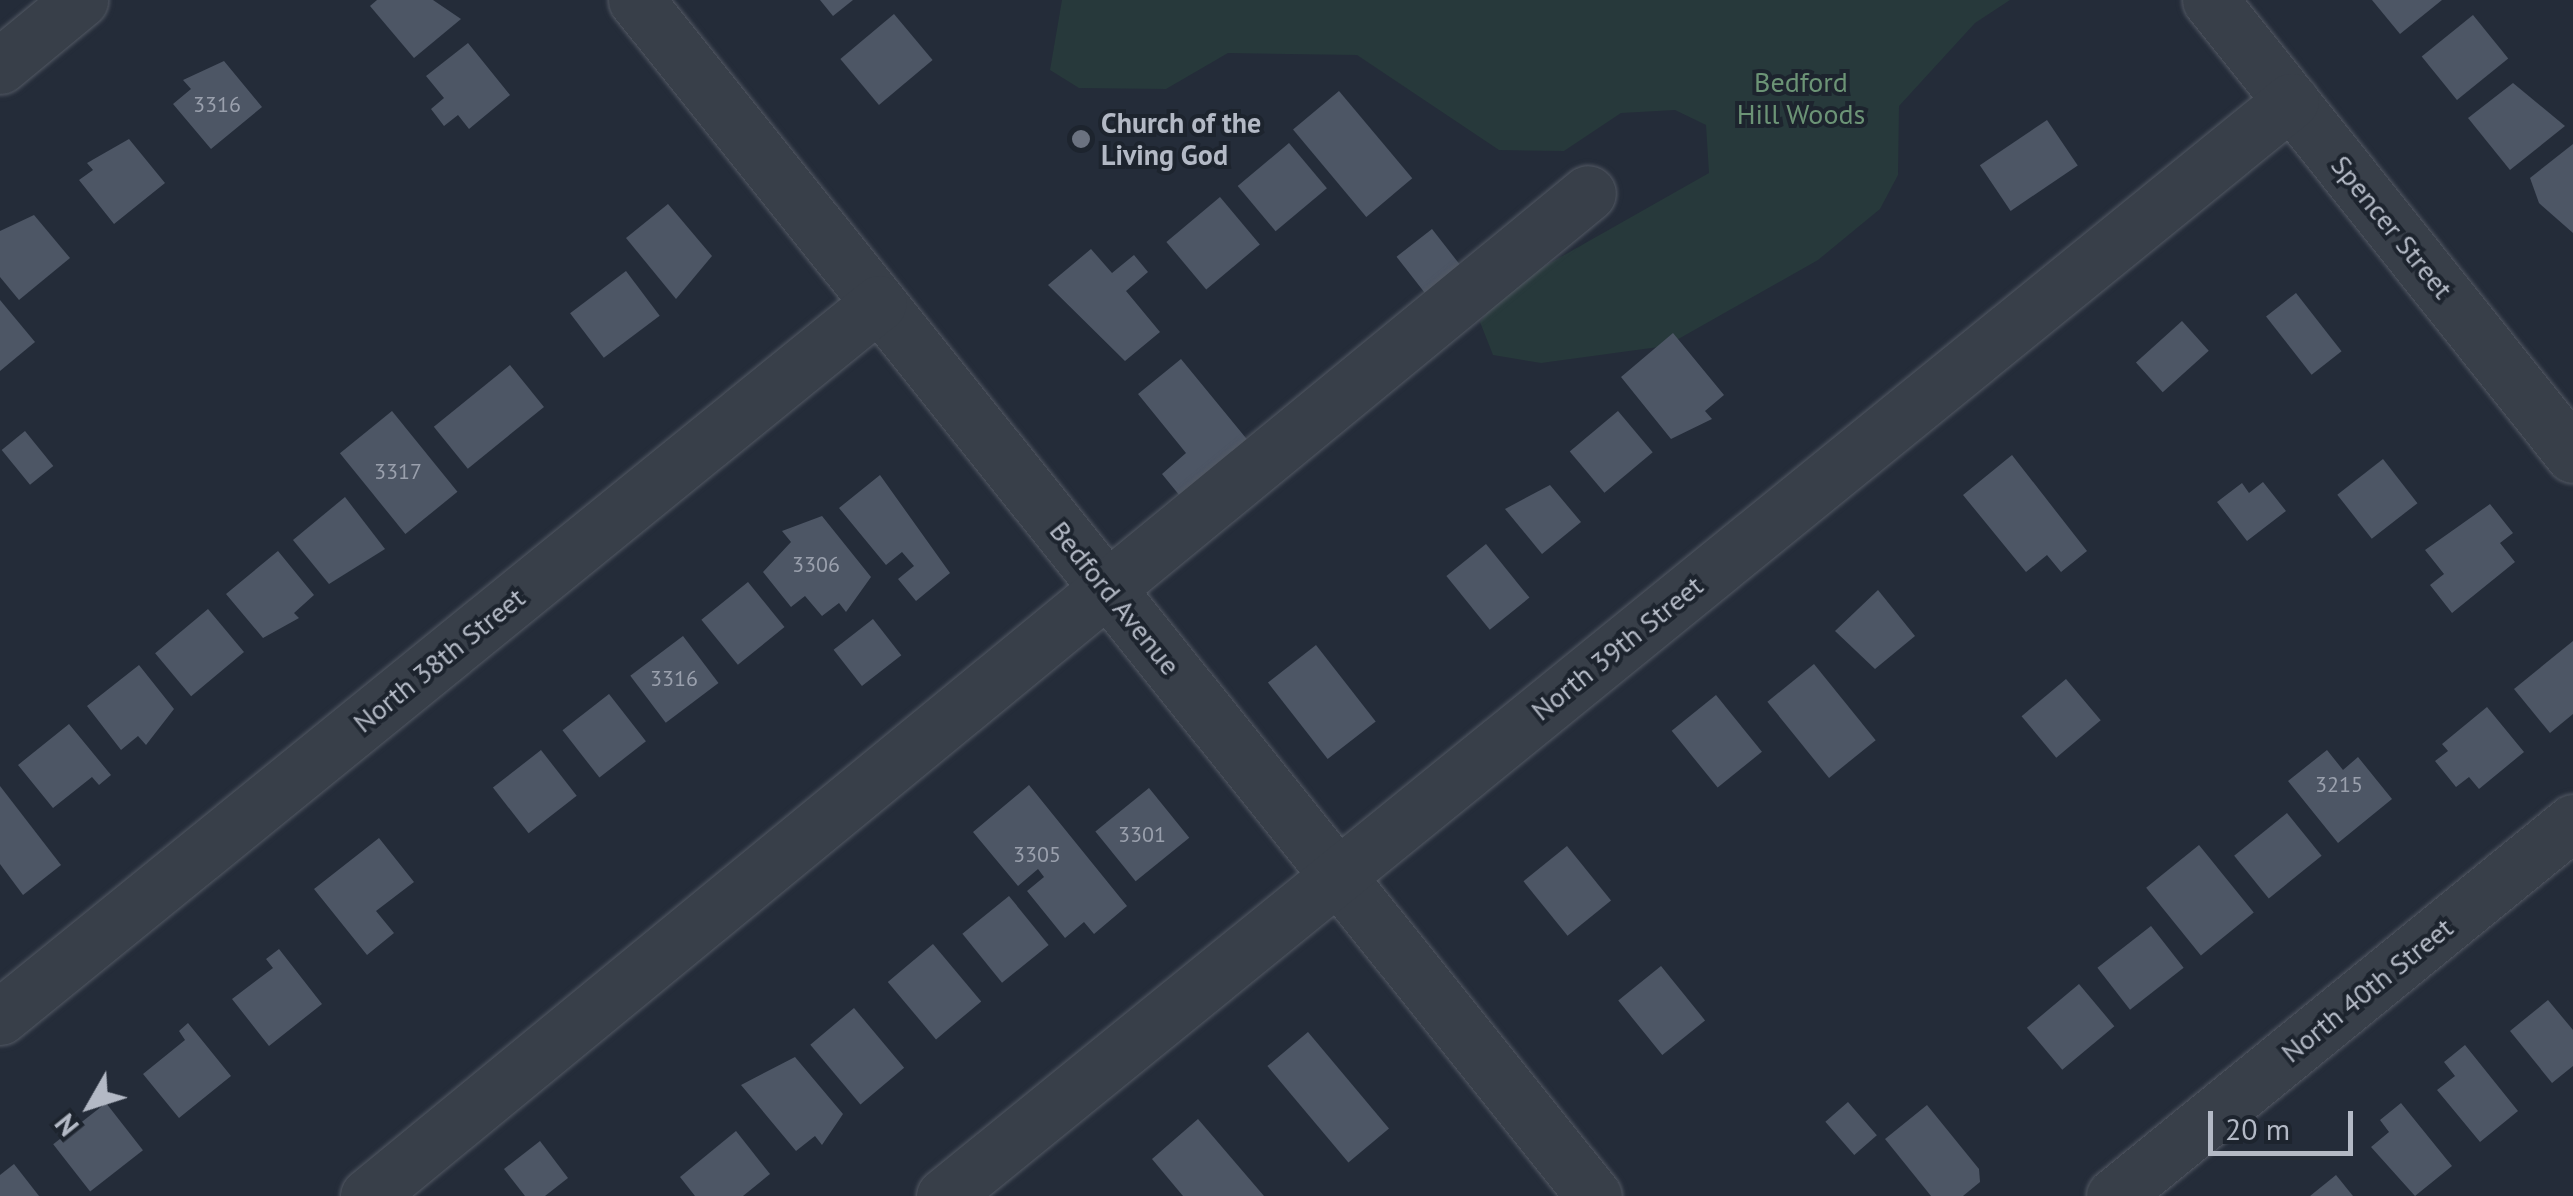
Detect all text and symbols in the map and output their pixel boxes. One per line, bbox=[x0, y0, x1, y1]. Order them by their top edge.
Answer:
park label: Bedford Hill Woods bbox=[1736, 65, 1866, 131]
house number: 3316 bbox=[193, 92, 241, 118]
place label: Church of the Living God bbox=[1101, 106, 1261, 172]
marker: Church of the Living God bbox=[1070, 128, 1092, 150]
street label: Spencer Street bbox=[2324, 149, 2460, 305]
house number: 3317 bbox=[374, 459, 422, 485]
street label: Bedford Avenue bbox=[1043, 514, 1187, 682]
house number: 3306 bbox=[792, 552, 840, 578]
street label: North 39th Street bbox=[1525, 569, 1709, 727]
street label: North 38th Street bbox=[347, 581, 531, 739]
house number: 3316 bbox=[650, 666, 698, 692]
house number: 3215 bbox=[2315, 772, 2363, 798]
house number: 3301 bbox=[1118, 822, 1166, 848]
house number: 3305 bbox=[1013, 842, 1061, 868]
street label: North 40th Street bbox=[2275, 911, 2459, 1069]
north arrow bbox=[40, 1056, 140, 1156]
scale bar bbox=[2213, 1091, 2358, 1153]
text: N bbox=[46, 1106, 86, 1144]
text: 20 m bbox=[2225, 1109, 2290, 1148]

